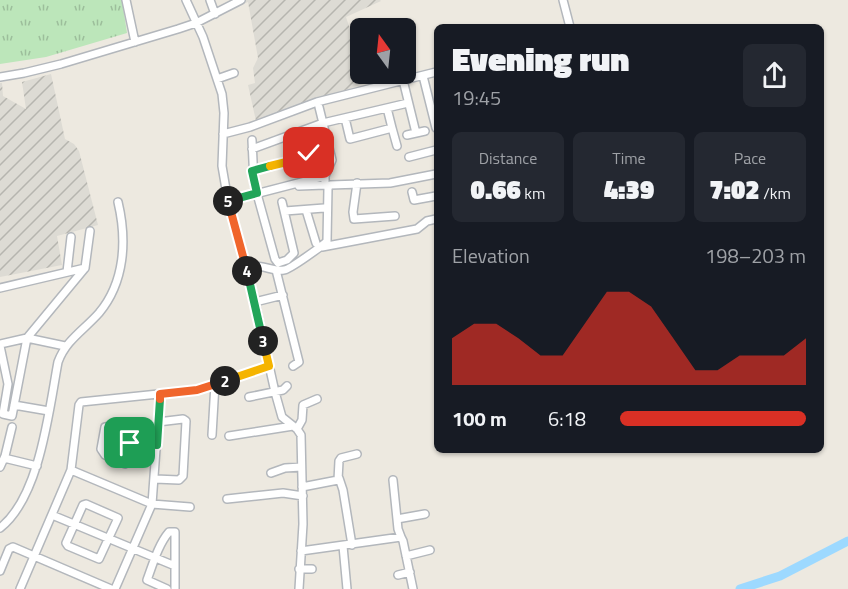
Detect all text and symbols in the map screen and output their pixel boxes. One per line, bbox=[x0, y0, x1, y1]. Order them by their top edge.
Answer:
north arrow bbox=[350, 18, 416, 84]
map controls bbox=[350, 18, 416, 84]
text: Evening run bbox=[452, 34, 629, 84]
button: share bbox=[743, 44, 806, 107]
text: 19:45 bbox=[452, 82, 501, 113]
pin bbox=[283, 127, 334, 178]
icon: check bbox=[292, 136, 325, 169]
text: Distance bbox=[479, 146, 537, 170]
text: Time bbox=[612, 146, 646, 170]
text: Pace bbox=[734, 146, 766, 170]
text: 0.66 bbox=[471, 170, 521, 209]
text: 4:39 bbox=[604, 170, 654, 209]
text: 7:02 bbox=[709, 170, 760, 209]
text: km bbox=[521, 181, 545, 205]
text: /km bbox=[760, 181, 791, 205]
pin: 5 bbox=[213, 186, 243, 216]
text: 5 bbox=[224, 189, 232, 213]
text: Elevation bbox=[452, 240, 530, 271]
text: 198–203 m bbox=[705, 240, 806, 271]
pin: 4 bbox=[232, 256, 262, 286]
text: 4 bbox=[243, 259, 251, 283]
pin: 3 bbox=[248, 326, 278, 356]
text: 3 bbox=[259, 329, 267, 353]
pin: 2 bbox=[210, 366, 240, 396]
text: 2 bbox=[221, 369, 229, 393]
text: 100 m bbox=[452, 403, 507, 434]
text: 6:18 bbox=[548, 403, 586, 434]
pin bbox=[104, 417, 155, 468]
icon: arrive bbox=[113, 426, 146, 459]

